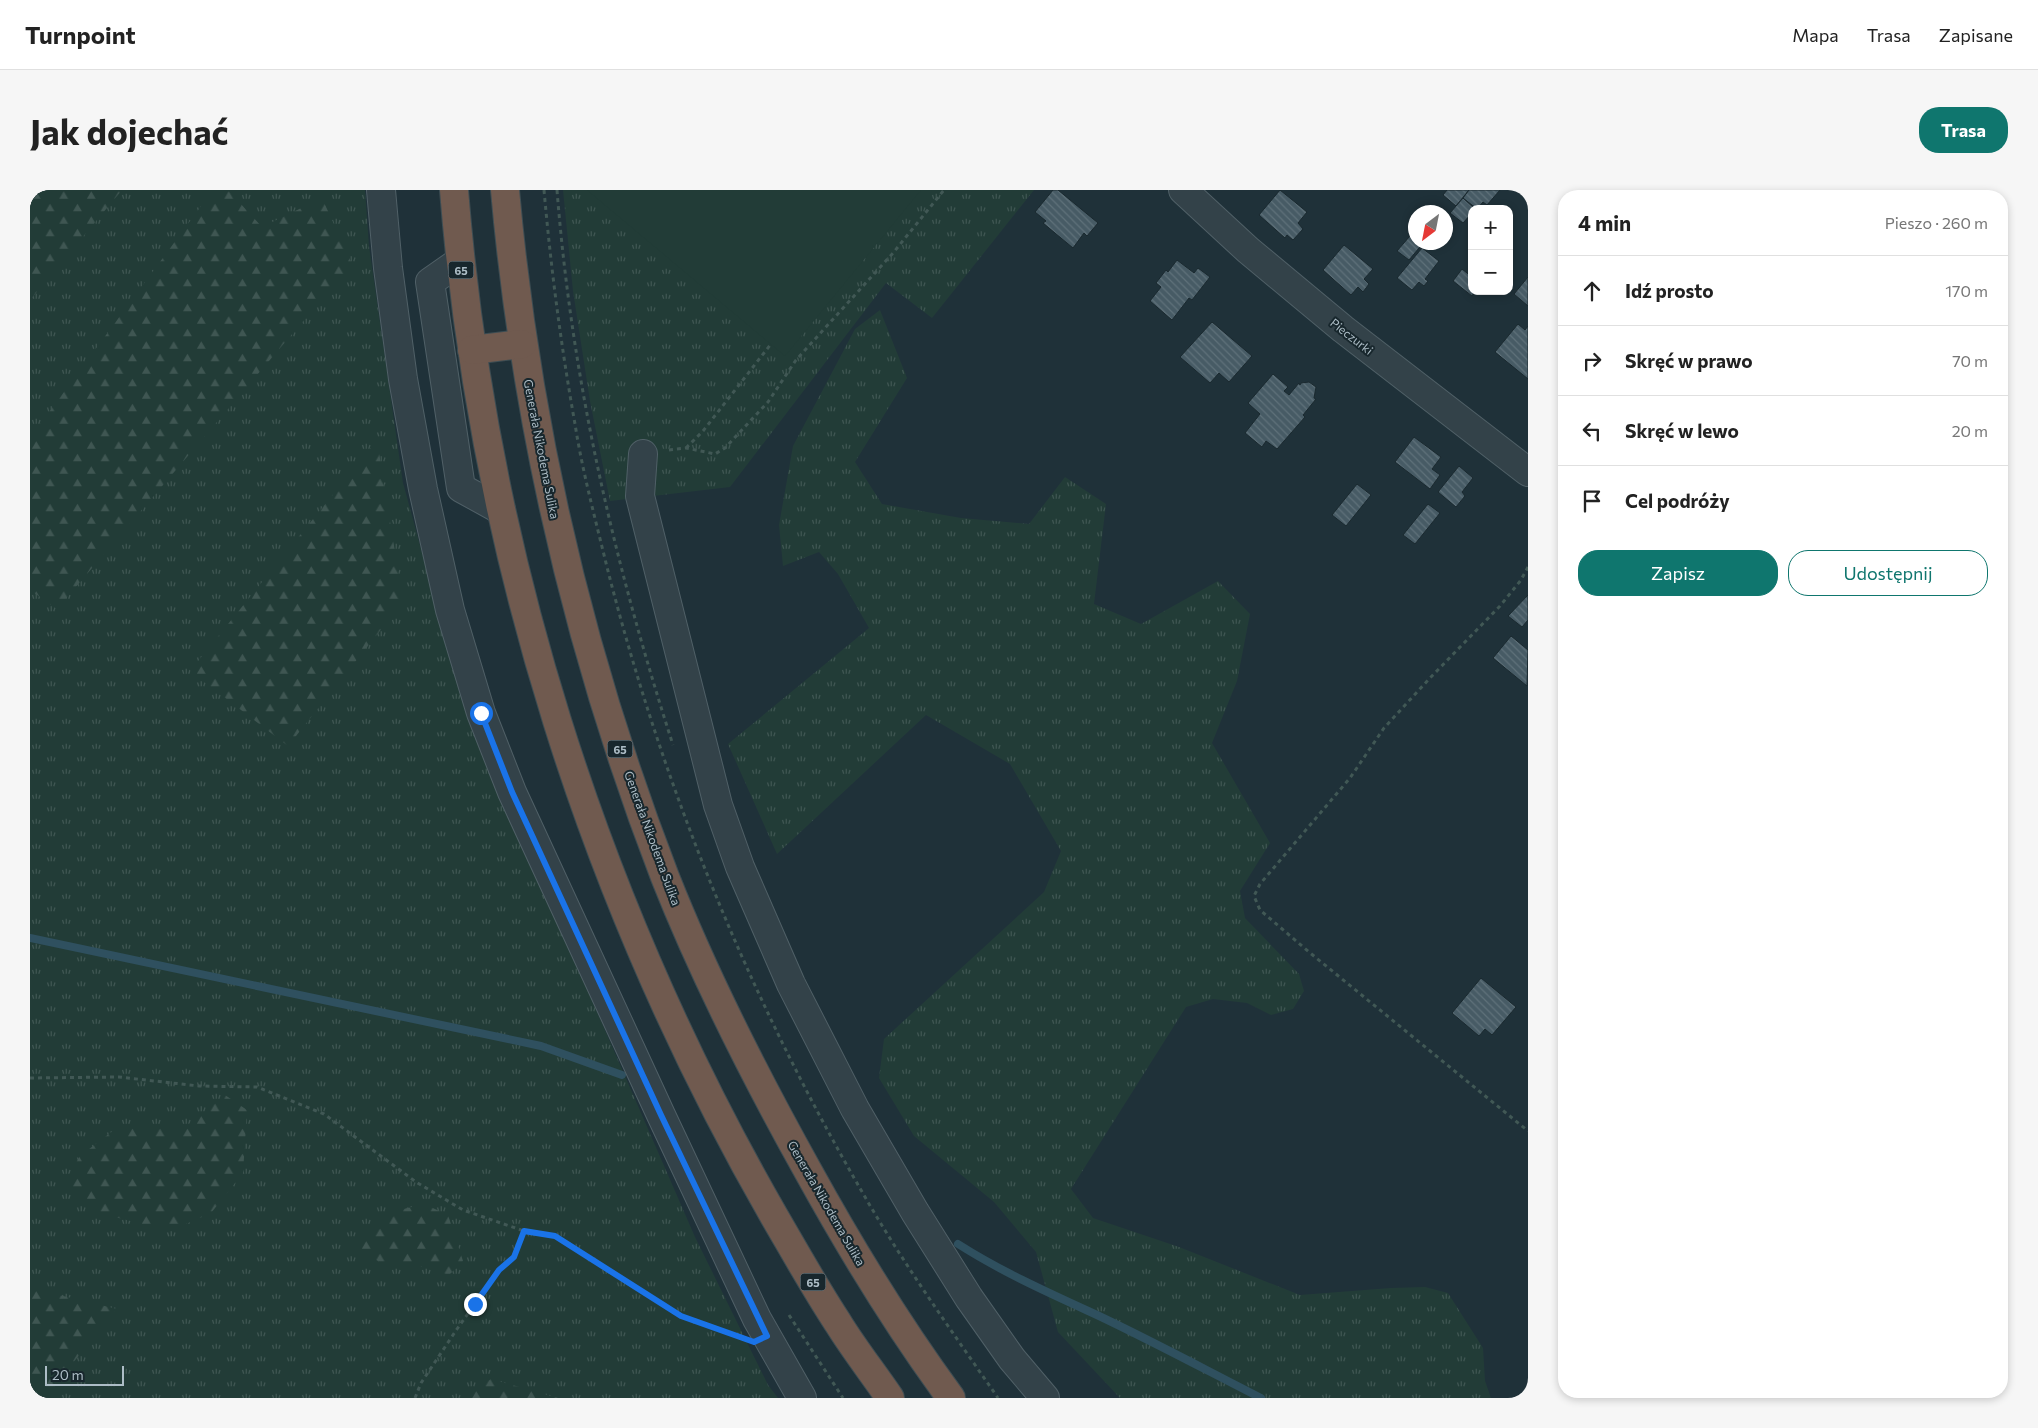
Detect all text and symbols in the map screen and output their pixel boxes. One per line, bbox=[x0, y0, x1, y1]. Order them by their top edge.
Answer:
text: Turnpoint bbox=[25, 20, 136, 49]
text: Mapa bbox=[1792, 24, 1839, 46]
text: Trasa bbox=[1867, 24, 1911, 46]
text: Zapisane bbox=[1939, 24, 2013, 46]
button: Trasa bbox=[1919, 107, 2008, 153]
text: Jak dojechać bbox=[30, 109, 229, 152]
north arrow bbox=[1408, 205, 1453, 250]
map controls bbox=[1468, 205, 1513, 295]
button: + bbox=[1468, 205, 1513, 250]
text: 4 min bbox=[1578, 210, 1631, 235]
text: Pieszo · 260 m bbox=[1885, 213, 1988, 232]
button: − bbox=[1468, 250, 1513, 295]
road number: 65 bbox=[448, 262, 474, 278]
icon: ahead bbox=[1578, 277, 1606, 305]
text: Idź prosto bbox=[1625, 279, 1714, 302]
text: 170 m bbox=[1945, 281, 1988, 300]
street label: Pieczurki bbox=[1328, 315, 1376, 357]
icon: right bbox=[1578, 347, 1606, 375]
text: Skręć w prawo bbox=[1625, 349, 1753, 372]
text: 70 m bbox=[1952, 351, 1988, 370]
street label: Generała Nikodema Sulika bbox=[522, 378, 562, 520]
icon: left bbox=[1578, 417, 1606, 445]
text: Skręć w lewo bbox=[1625, 419, 1739, 442]
text: 20 m bbox=[1952, 421, 1988, 440]
icon: arrive bbox=[1578, 487, 1606, 515]
text: Cel podróży bbox=[1625, 489, 1730, 512]
button: Zapisz bbox=[1578, 550, 1778, 596]
button: Udostępnij bbox=[1788, 550, 1988, 596]
route start bbox=[470, 702, 493, 725]
road number: 65 bbox=[608, 740, 632, 758]
street label: Generała Nikodema Sulika bbox=[622, 769, 684, 907]
street label: Generała Nikodema Sulika bbox=[785, 1138, 869, 1268]
road number: 65 bbox=[800, 1274, 826, 1290]
route end bbox=[464, 1293, 487, 1316]
scale bar bbox=[45, 1363, 124, 1386]
text: 20 m bbox=[52, 1366, 84, 1383]

